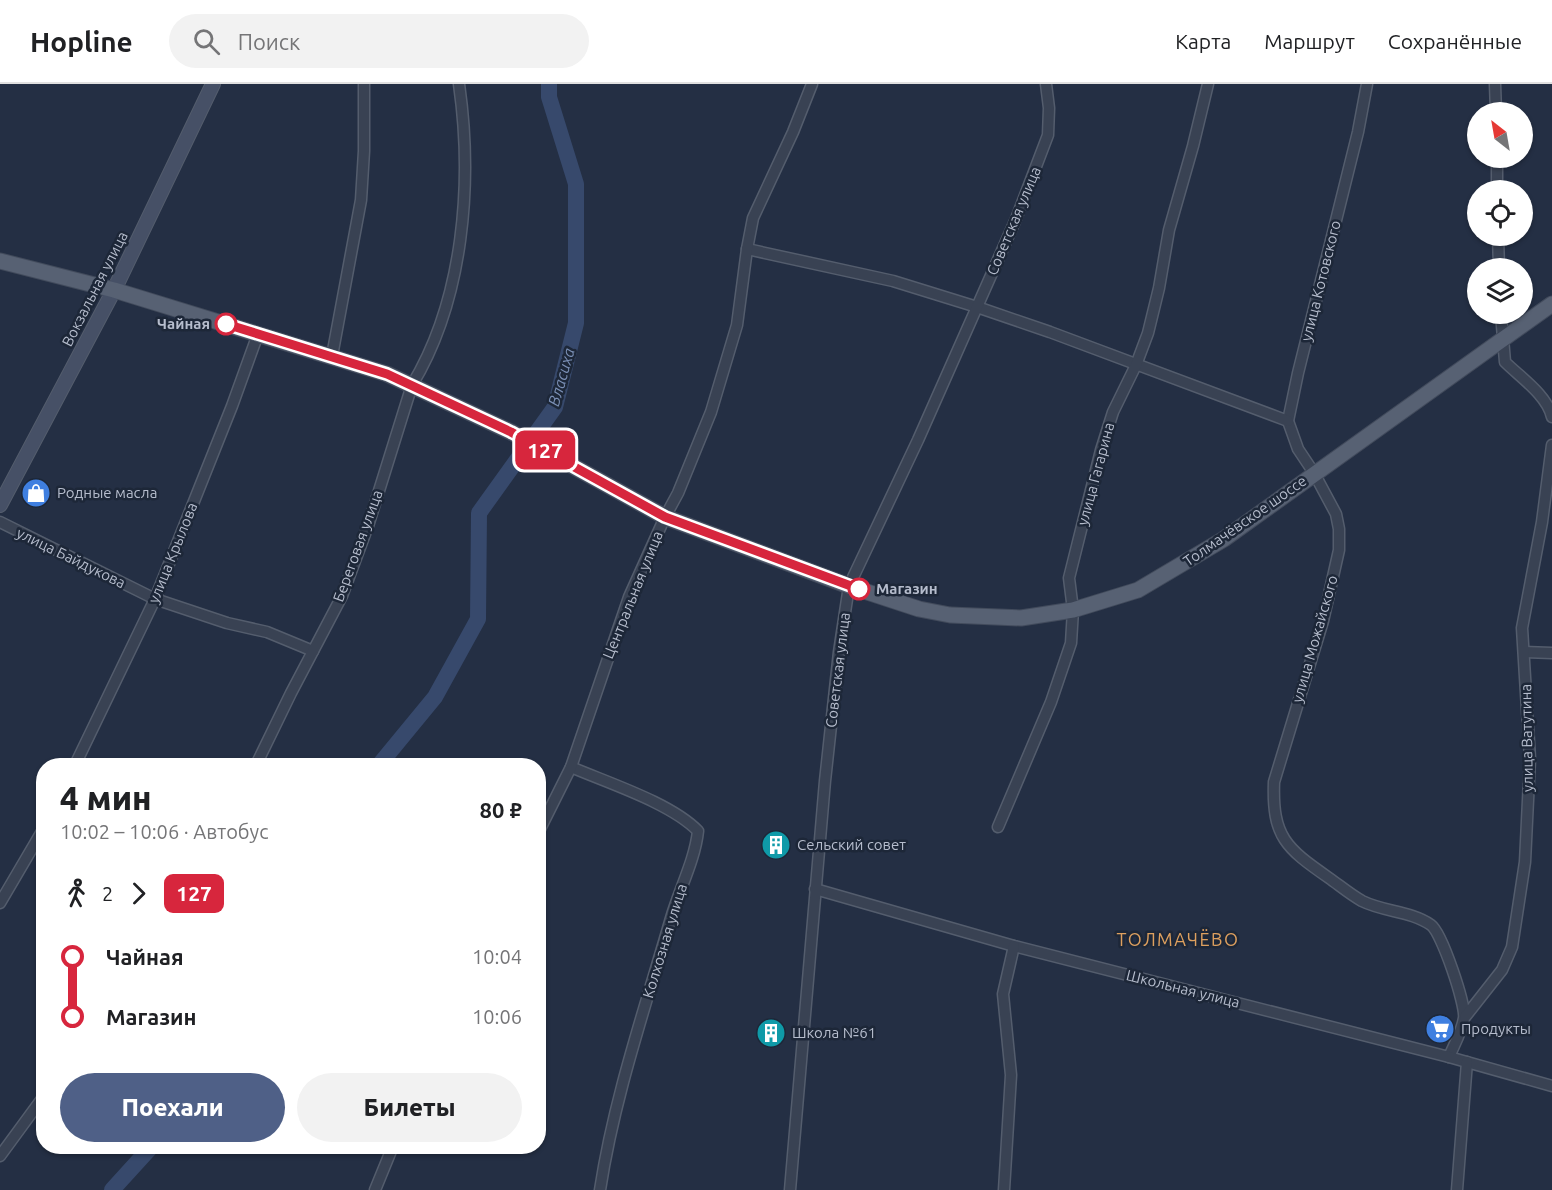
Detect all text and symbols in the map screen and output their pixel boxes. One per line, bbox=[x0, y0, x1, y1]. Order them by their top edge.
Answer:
search box bbox=[169, 14, 589, 68]
icon: search bbox=[190, 25, 223, 58]
text: Hopline bbox=[30, 26, 133, 57]
text: Поиск bbox=[238, 29, 300, 54]
text: Карта bbox=[1175, 29, 1231, 53]
text: Маршрут bbox=[1264, 29, 1355, 53]
text: Сохранённые bbox=[1388, 29, 1522, 53]
north arrow bbox=[1467, 102, 1533, 168]
map controls bbox=[1467, 102, 1533, 324]
street label: Советская улица bbox=[983, 164, 1044, 278]
button: locate bbox=[1467, 180, 1533, 246]
street label: улица Котовского bbox=[1297, 219, 1344, 343]
street label: Вокзальная улица bbox=[58, 229, 131, 349]
button: layers bbox=[1467, 258, 1533, 324]
marker: Чайная bbox=[215, 313, 237, 335]
place label: Чайная bbox=[157, 315, 210, 332]
water label: Власиха bbox=[544, 346, 578, 408]
street label: улица Гагарина bbox=[1074, 420, 1117, 527]
line badge: 127 bbox=[510, 430, 580, 470]
text: 127 bbox=[527, 438, 563, 462]
street label: Толмачёвское шоссе bbox=[1180, 472, 1310, 570]
shop icon: Родные масла bbox=[20, 477, 52, 509]
place label: Родные масла bbox=[57, 484, 157, 501]
street label: Береговая улица bbox=[329, 488, 386, 604]
street label: улица Крылова bbox=[145, 500, 200, 606]
street label: улица Байдукова bbox=[14, 524, 128, 591]
street label: Центральная улица bbox=[599, 528, 666, 661]
street label: улица Можайского bbox=[1288, 573, 1341, 705]
marker: Магазин bbox=[848, 578, 870, 600]
place label: Магазин bbox=[876, 580, 938, 597]
street label: Советская улица bbox=[822, 611, 853, 729]
street label: улица Ватутина bbox=[1517, 684, 1536, 792]
text: 4 мин bbox=[60, 779, 152, 816]
text: 80 ₽ bbox=[480, 797, 522, 822]
text: 10:02 – 10:06 · Автобус bbox=[60, 820, 269, 843]
building icon: Сельский совет bbox=[760, 829, 792, 861]
place label: Сельский совет bbox=[797, 836, 906, 853]
icon: walk bbox=[60, 877, 93, 910]
icon: forward bbox=[122, 877, 155, 910]
text: 127 bbox=[176, 881, 212, 905]
text: 2 bbox=[102, 882, 113, 905]
street label: Колхозная улица bbox=[639, 882, 690, 1000]
district label: ТОЛМАЧЁВО bbox=[1117, 929, 1239, 949]
text: Чайная bbox=[106, 944, 184, 969]
text: 10:04 bbox=[472, 945, 522, 968]
street label: Школьная улица bbox=[1125, 966, 1242, 1011]
text: Магазин bbox=[106, 1004, 196, 1029]
text: 10:06 bbox=[472, 1005, 522, 1028]
supermarket icon: Продукты bbox=[1424, 1013, 1456, 1045]
building icon: Школа №61 bbox=[755, 1017, 787, 1049]
place label: Продукты bbox=[1461, 1020, 1531, 1037]
place label: Школа №61 bbox=[792, 1024, 876, 1041]
button: Поехали bbox=[60, 1073, 285, 1142]
button: Билеты bbox=[297, 1073, 522, 1142]

